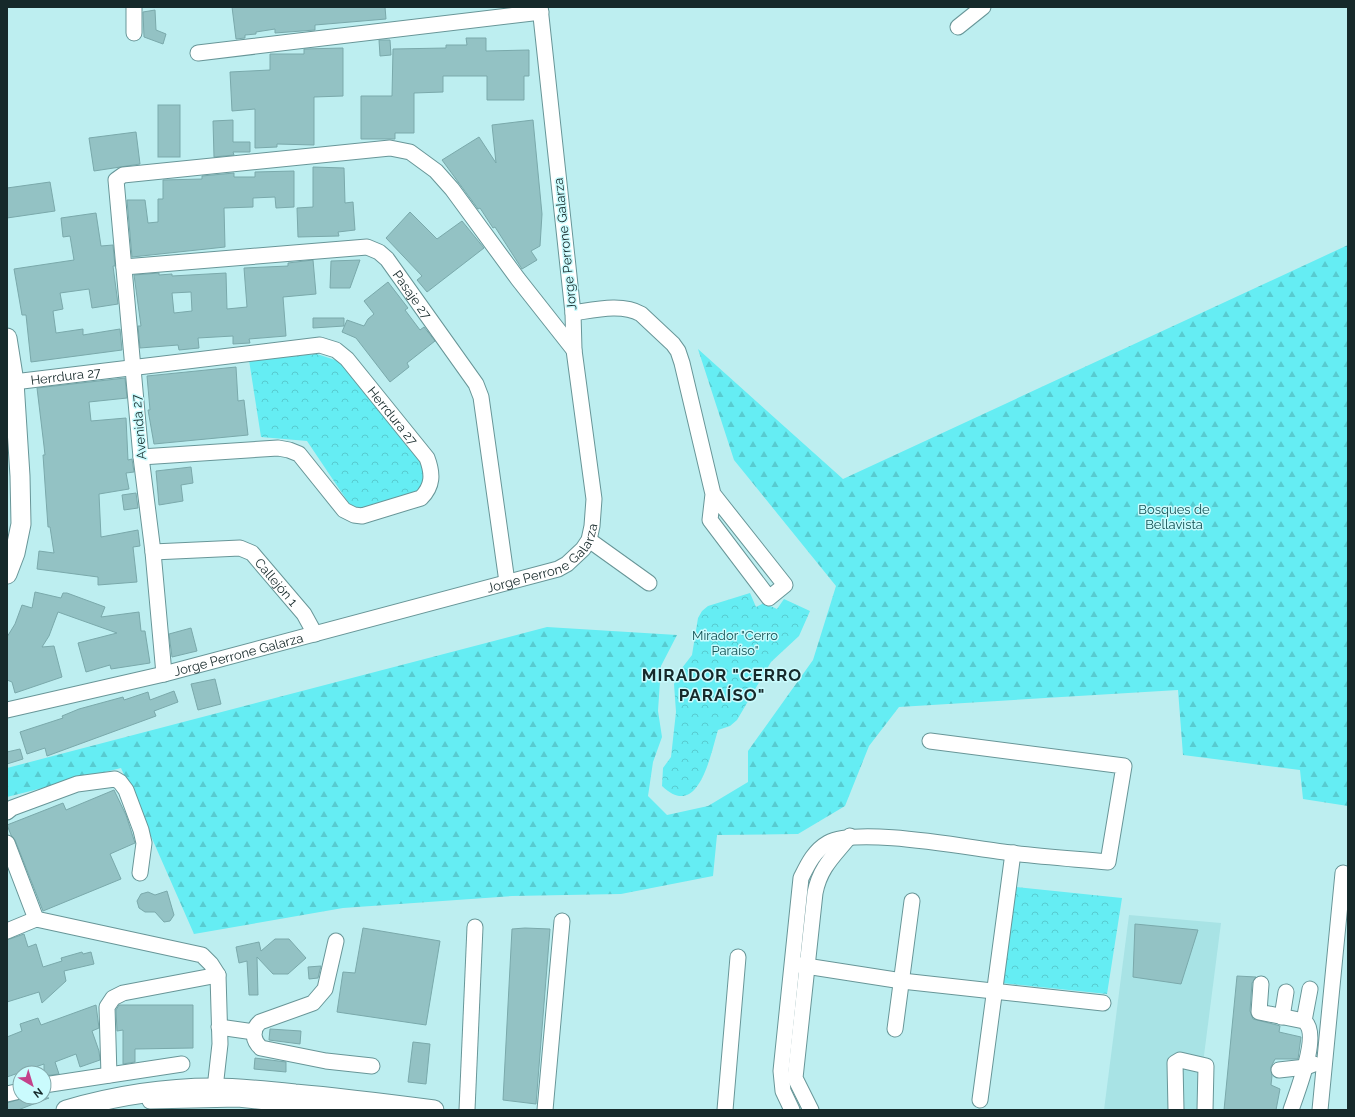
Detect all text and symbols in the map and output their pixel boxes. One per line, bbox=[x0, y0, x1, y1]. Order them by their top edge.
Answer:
street label: Jorge Perrone Galarza bbox=[551, 177, 579, 311]
street label: Pasaje 27 bbox=[390, 267, 435, 322]
street label: Herrdura 27 bbox=[30, 364, 102, 387]
street label: Herrdura 27 bbox=[365, 383, 421, 448]
street label: Avenida 27 bbox=[129, 394, 149, 460]
park label: Bosques de Bellavista bbox=[1138, 502, 1210, 532]
street label: Jorge Perrone Galarza bbox=[485, 522, 600, 595]
street label: Callejón 1 bbox=[252, 555, 301, 609]
park label: Mirador "Cerro Paraíso" bbox=[692, 628, 778, 658]
street label: Jorge Perrone Galarza bbox=[172, 630, 305, 679]
district label: MIRADOR "CERRO PARAÍSO" bbox=[642, 665, 802, 705]
north arrow bbox=[12, 1065, 52, 1105]
text: N bbox=[31, 1085, 45, 1100]

